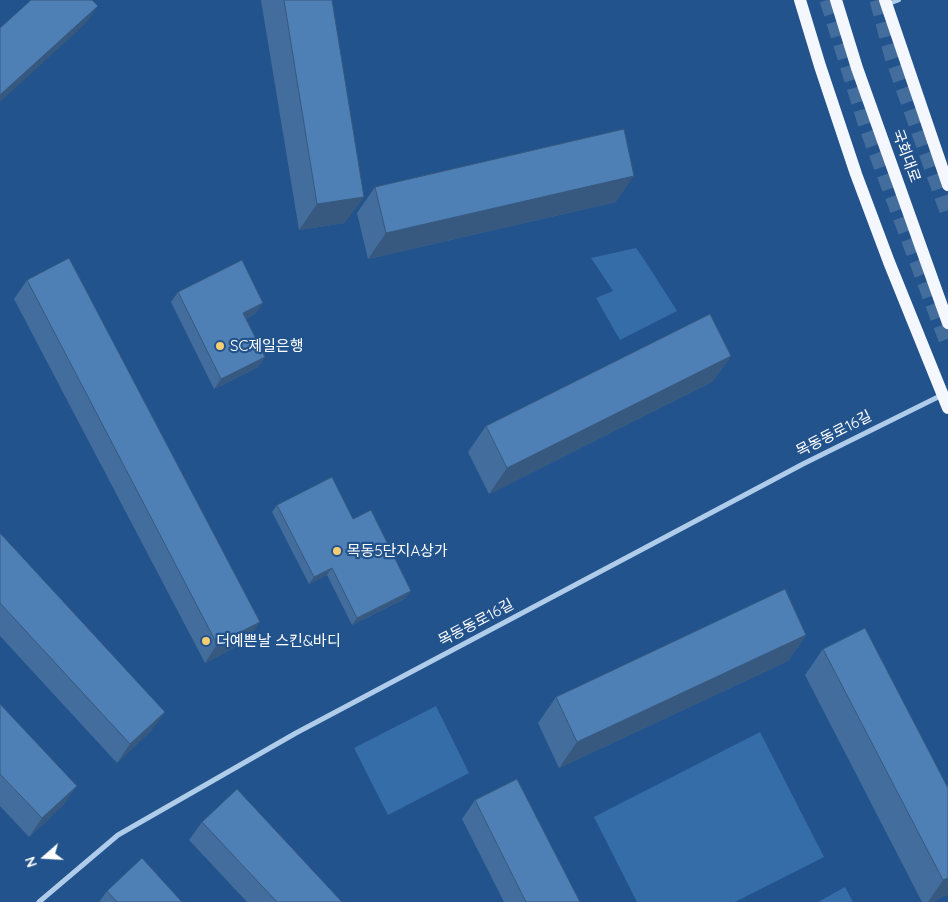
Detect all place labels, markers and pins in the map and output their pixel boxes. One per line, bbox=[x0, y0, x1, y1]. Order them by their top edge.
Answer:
place label: SC제일은행 bbox=[230, 337, 303, 355]
marker: SC제일은행 bbox=[214, 340, 226, 352]
place label: 목동5단지A상가 bbox=[347, 542, 448, 560]
marker: 목동5단지A상가 bbox=[331, 545, 343, 557]
place label: 더예쁜날 스킨&바디 bbox=[216, 632, 341, 650]
marker: 더예쁜날 스킨&바디 bbox=[200, 635, 212, 647]

